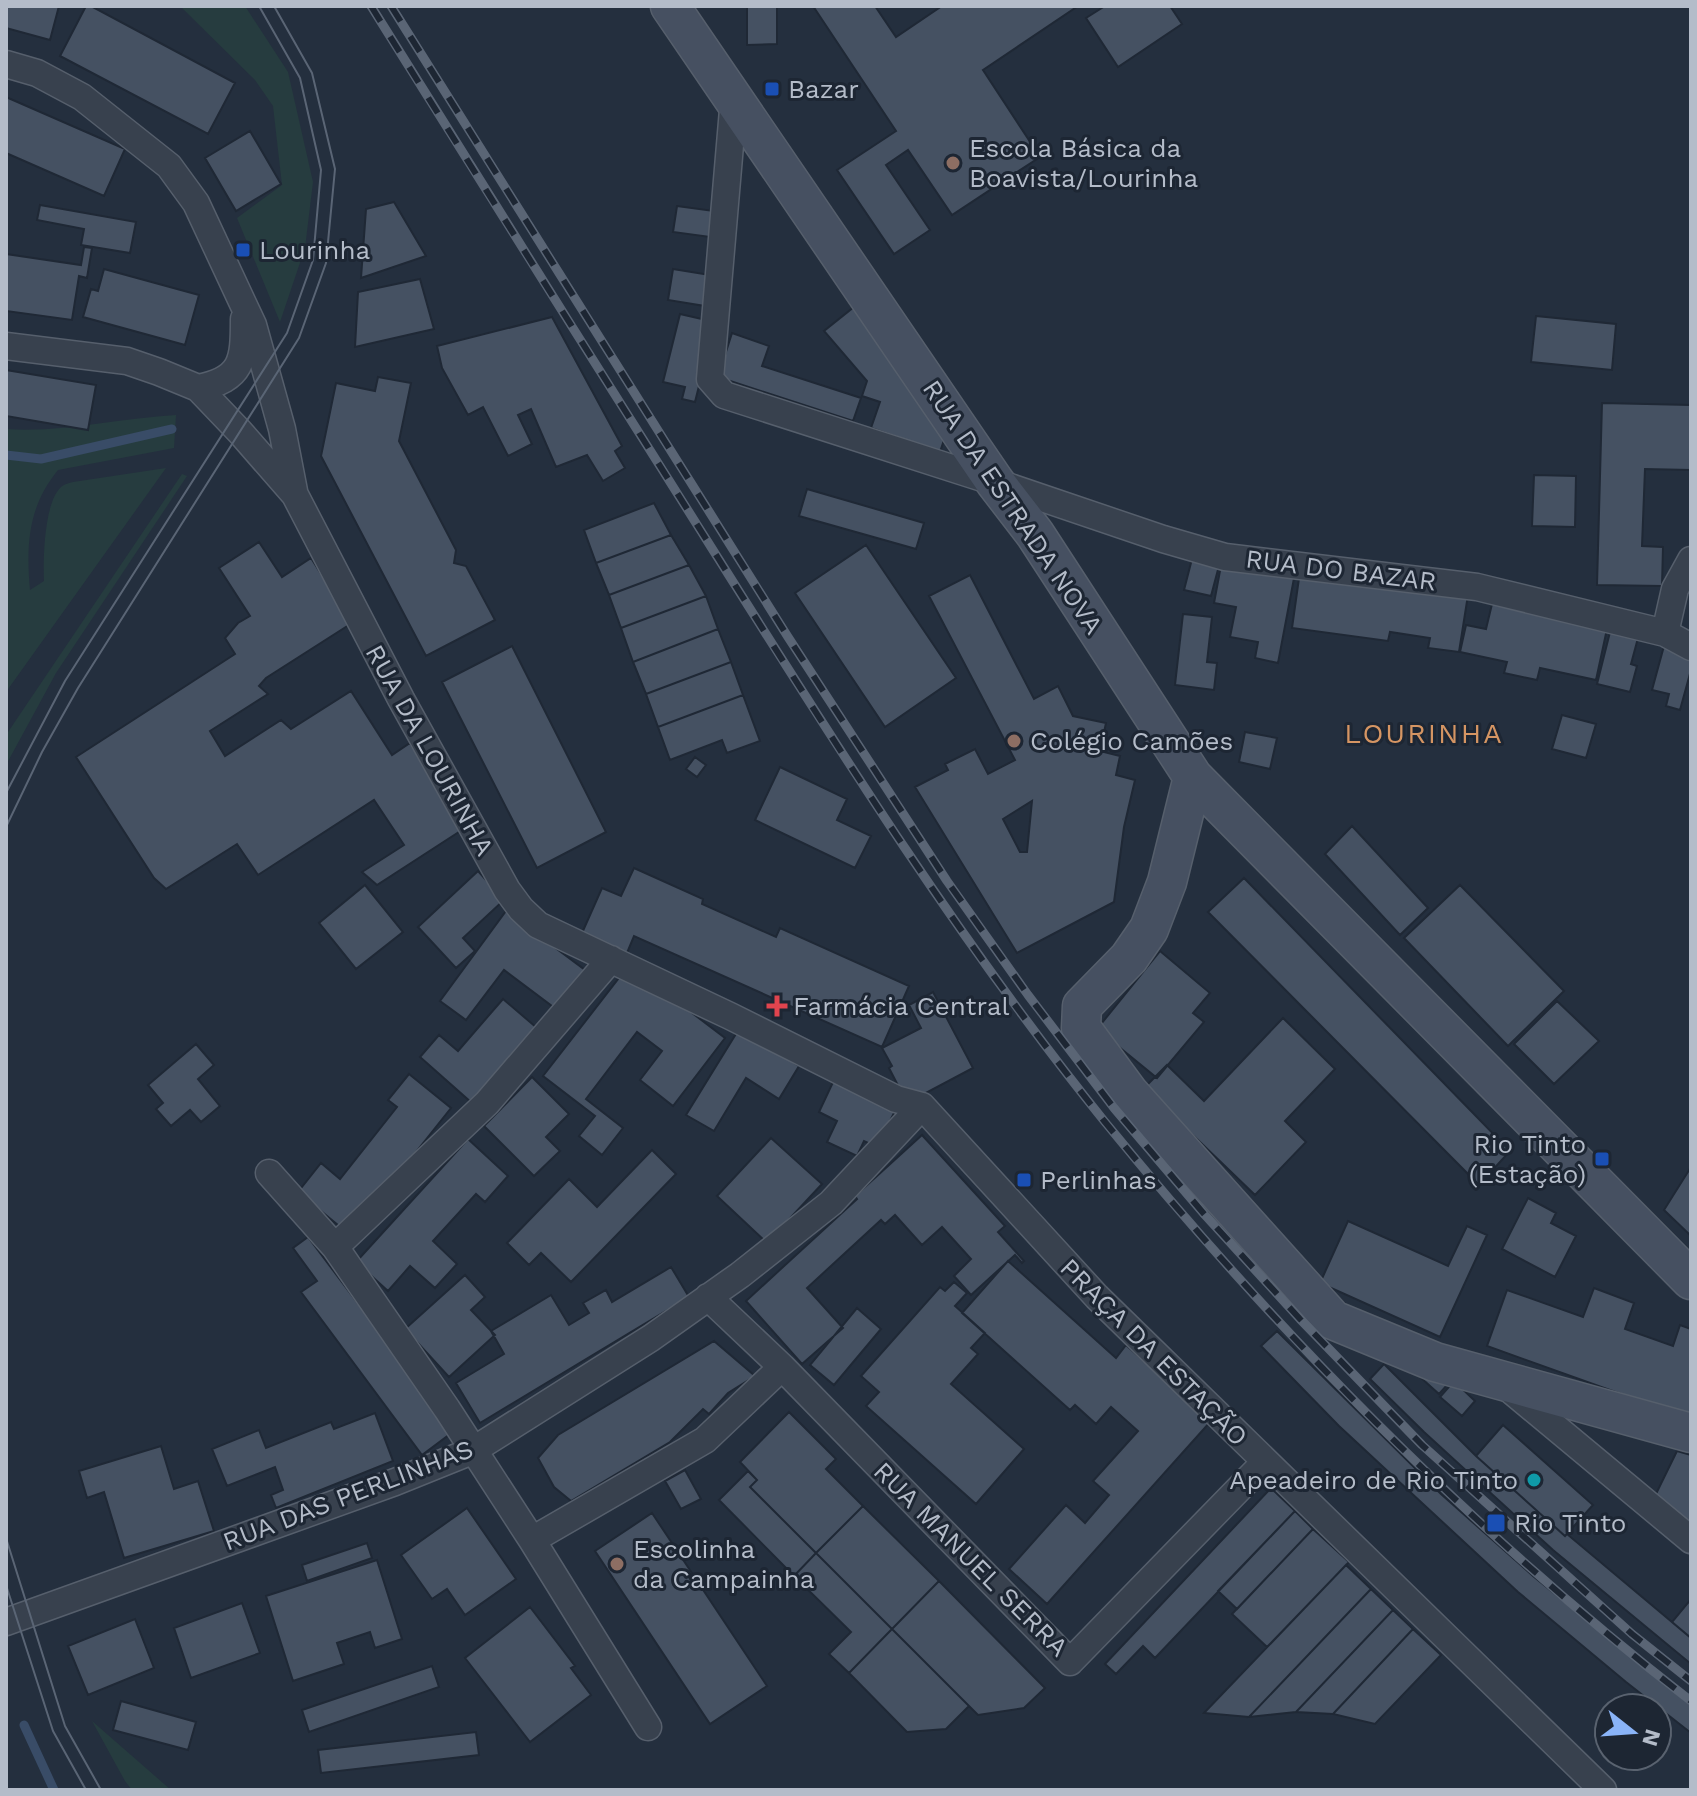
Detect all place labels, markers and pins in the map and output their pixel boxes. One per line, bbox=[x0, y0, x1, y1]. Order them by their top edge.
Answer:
place label: Bazar bbox=[788, 74, 859, 104]
marker: Bazar bbox=[763, 80, 781, 98]
place label: Escola Básica da Boavista/Lourinha bbox=[969, 133, 1198, 193]
marker: Escola Básica da Boavista/Lourinha bbox=[944, 154, 962, 172]
place label: Lourinha bbox=[259, 235, 371, 265]
marker: Lourinha bbox=[234, 241, 252, 259]
place label: Colégio Camões bbox=[1030, 726, 1233, 756]
marker: Colégio Camões bbox=[1005, 732, 1023, 750]
place label: Farmácia Central bbox=[793, 991, 1009, 1021]
marker: Farmácia Central bbox=[768, 997, 786, 1015]
place label: Rio Tinto (Estação) bbox=[1469, 1129, 1586, 1189]
marker: Rio Tinto (Estação) bbox=[1593, 1150, 1611, 1168]
place label: Perlinhas bbox=[1040, 1165, 1157, 1195]
marker: Perlinhas bbox=[1015, 1171, 1033, 1189]
place label: Apeadeiro de Rio Tinto bbox=[1229, 1465, 1518, 1495]
marker: Apeadeiro de Rio Tinto bbox=[1525, 1471, 1543, 1489]
place label: Rio Tinto bbox=[1514, 1508, 1626, 1538]
marker: Rio Tinto bbox=[1485, 1512, 1507, 1534]
place label: Escolinha da Campainha bbox=[633, 1534, 815, 1594]
marker: Escolinha da Campainha bbox=[608, 1555, 626, 1573]

